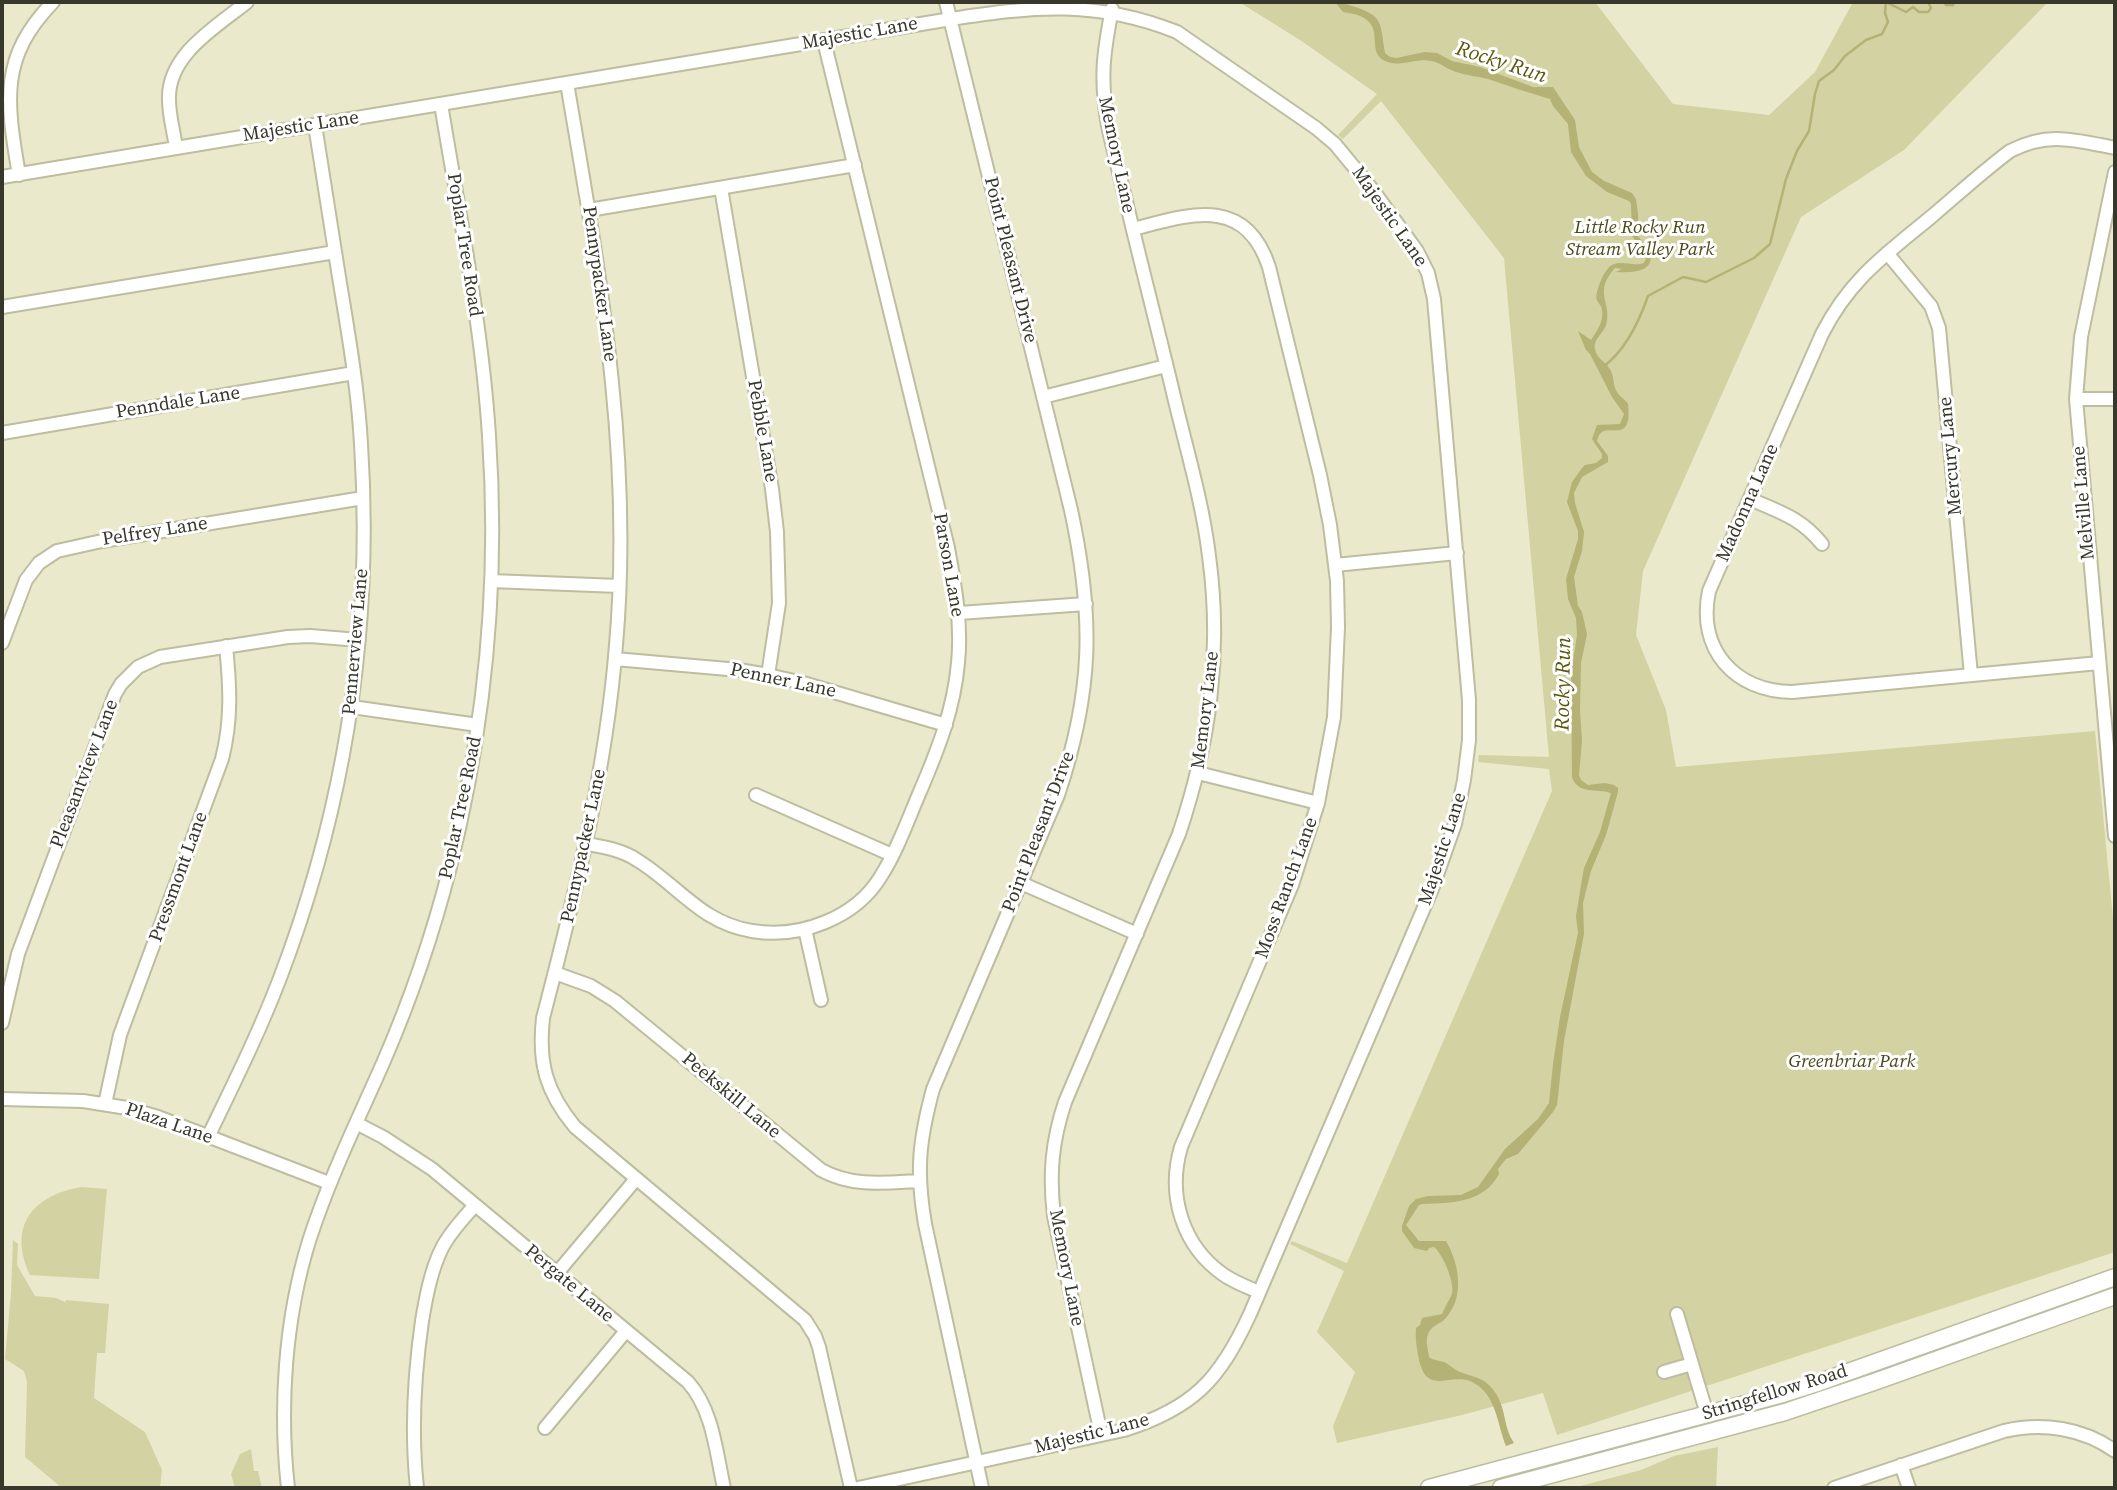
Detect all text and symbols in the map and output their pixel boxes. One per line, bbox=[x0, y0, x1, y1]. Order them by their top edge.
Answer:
street label: Majestic Lane bbox=[800, 13, 920, 55]
water label: Rocky Run bbox=[1453, 37, 1549, 89]
street label: Memory Lane bbox=[1093, 95, 1139, 215]
street label: Majestic Lane bbox=[241, 107, 361, 147]
street label: Majestic Lane bbox=[1346, 162, 1432, 272]
street label: Poplar Tree Road bbox=[441, 172, 487, 318]
street label: Point Pleasant Drive bbox=[978, 174, 1042, 346]
street label: Pennypacker Lane bbox=[577, 205, 621, 363]
park label: Little Rocky Run Stream Valley Park bbox=[1566, 217, 1714, 261]
street label: Pebble Lane bbox=[742, 378, 782, 484]
street label: Penndale Lane bbox=[114, 382, 242, 424]
street label: Mercury Lane bbox=[1934, 396, 1968, 516]
street label: Madonna Lane bbox=[1712, 440, 1784, 566]
street label: Melville Lane bbox=[2068, 445, 2100, 561]
street label: Parson Lane bbox=[928, 511, 968, 619]
street label: Pelfrey Lane bbox=[101, 512, 209, 552]
street label: Pennerview Lane bbox=[338, 568, 374, 716]
water label: Rocky Run bbox=[1551, 637, 1577, 731]
street label: Memory Lane bbox=[1187, 650, 1225, 770]
street label: Penner Lane bbox=[728, 659, 838, 703]
street label: Pleasantview Lane bbox=[46, 696, 124, 852]
street label: Poplar Tree Road bbox=[435, 735, 487, 881]
street label: Point Pleasant Drive bbox=[998, 748, 1080, 916]
street label: Pennypacker Lane bbox=[557, 767, 611, 925]
street label: Majestic Lane bbox=[1414, 790, 1472, 908]
street label: Pressmont Lane bbox=[145, 809, 213, 945]
street label: Moss Ranch Lane bbox=[1251, 814, 1323, 962]
street label: Peekskill Lane bbox=[677, 1048, 785, 1144]
park label: Greenbriar Park bbox=[1789, 1051, 1915, 1073]
street label: Plaza Lane bbox=[122, 1098, 216, 1150]
street label: Memory Lane bbox=[1044, 1208, 1088, 1328]
street label: Pergate Lane bbox=[520, 1240, 618, 1328]
street label: Stringfellow Road bbox=[1700, 1360, 1850, 1426]
street label: Majestic Lane bbox=[1032, 1409, 1152, 1459]

